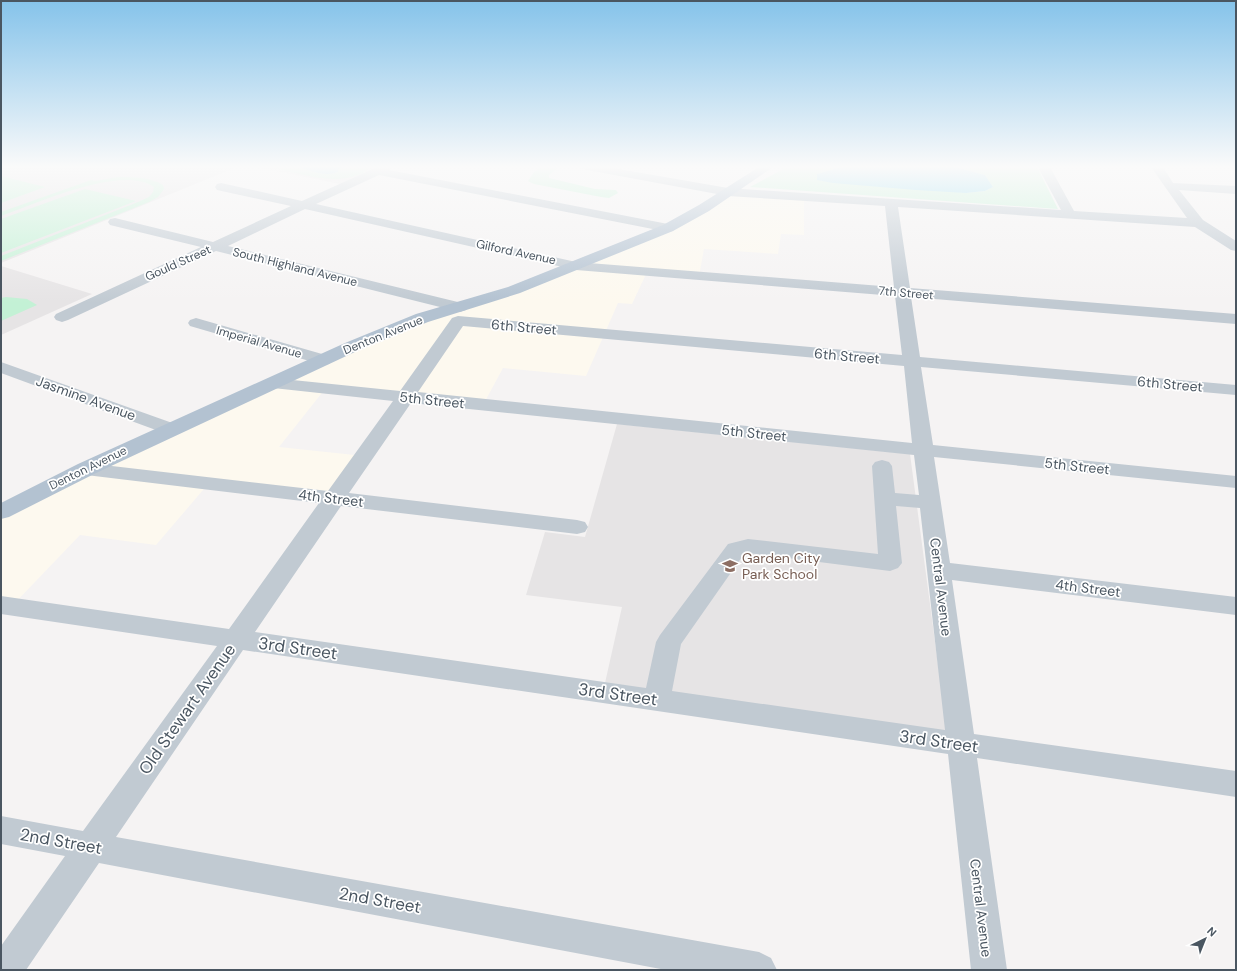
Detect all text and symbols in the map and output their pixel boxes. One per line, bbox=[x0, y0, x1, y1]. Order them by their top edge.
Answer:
street label: Gilford Avenue bbox=[475, 236, 558, 268]
street label: Gould Street bbox=[143, 241, 214, 285]
street label: South Highland Avenue bbox=[231, 244, 359, 290]
street label: 7th Street bbox=[878, 283, 934, 303]
street label: Denton Avenue bbox=[341, 312, 425, 358]
street label: 6th Street bbox=[490, 315, 558, 339]
street label: Imperial Avenue bbox=[214, 322, 304, 362]
street label: 6th Street bbox=[813, 344, 881, 368]
street label: Jasmine Avenue bbox=[34, 372, 138, 424]
street label: 6th Street bbox=[1136, 372, 1204, 396]
street label: 5th Street bbox=[398, 388, 466, 412]
street label: 5th Street bbox=[720, 421, 788, 445]
street label: Denton Avenue bbox=[47, 442, 130, 494]
street label: 5th Street bbox=[1043, 454, 1111, 478]
street label: 4th Street bbox=[297, 485, 365, 511]
street label: Central Avenue bbox=[926, 537, 956, 637]
place label: Garden City Park School bbox=[742, 549, 821, 583]
school or university icon: Garden City Park School bbox=[721, 557, 739, 575]
street label: 4th Street bbox=[1054, 575, 1122, 601]
street label: 3rd Street bbox=[257, 632, 339, 664]
street label: Old Stewart Avenue bbox=[134, 639, 240, 779]
street label: 3rd Street bbox=[577, 678, 659, 710]
street label: 3rd Street bbox=[898, 725, 980, 757]
street label: 2nd Street bbox=[18, 823, 104, 859]
street label: Central Avenue bbox=[966, 858, 996, 958]
street label: 2nd Street bbox=[337, 882, 423, 918]
north arrow bbox=[1185, 919, 1225, 959]
text: N bbox=[1204, 924, 1220, 940]

